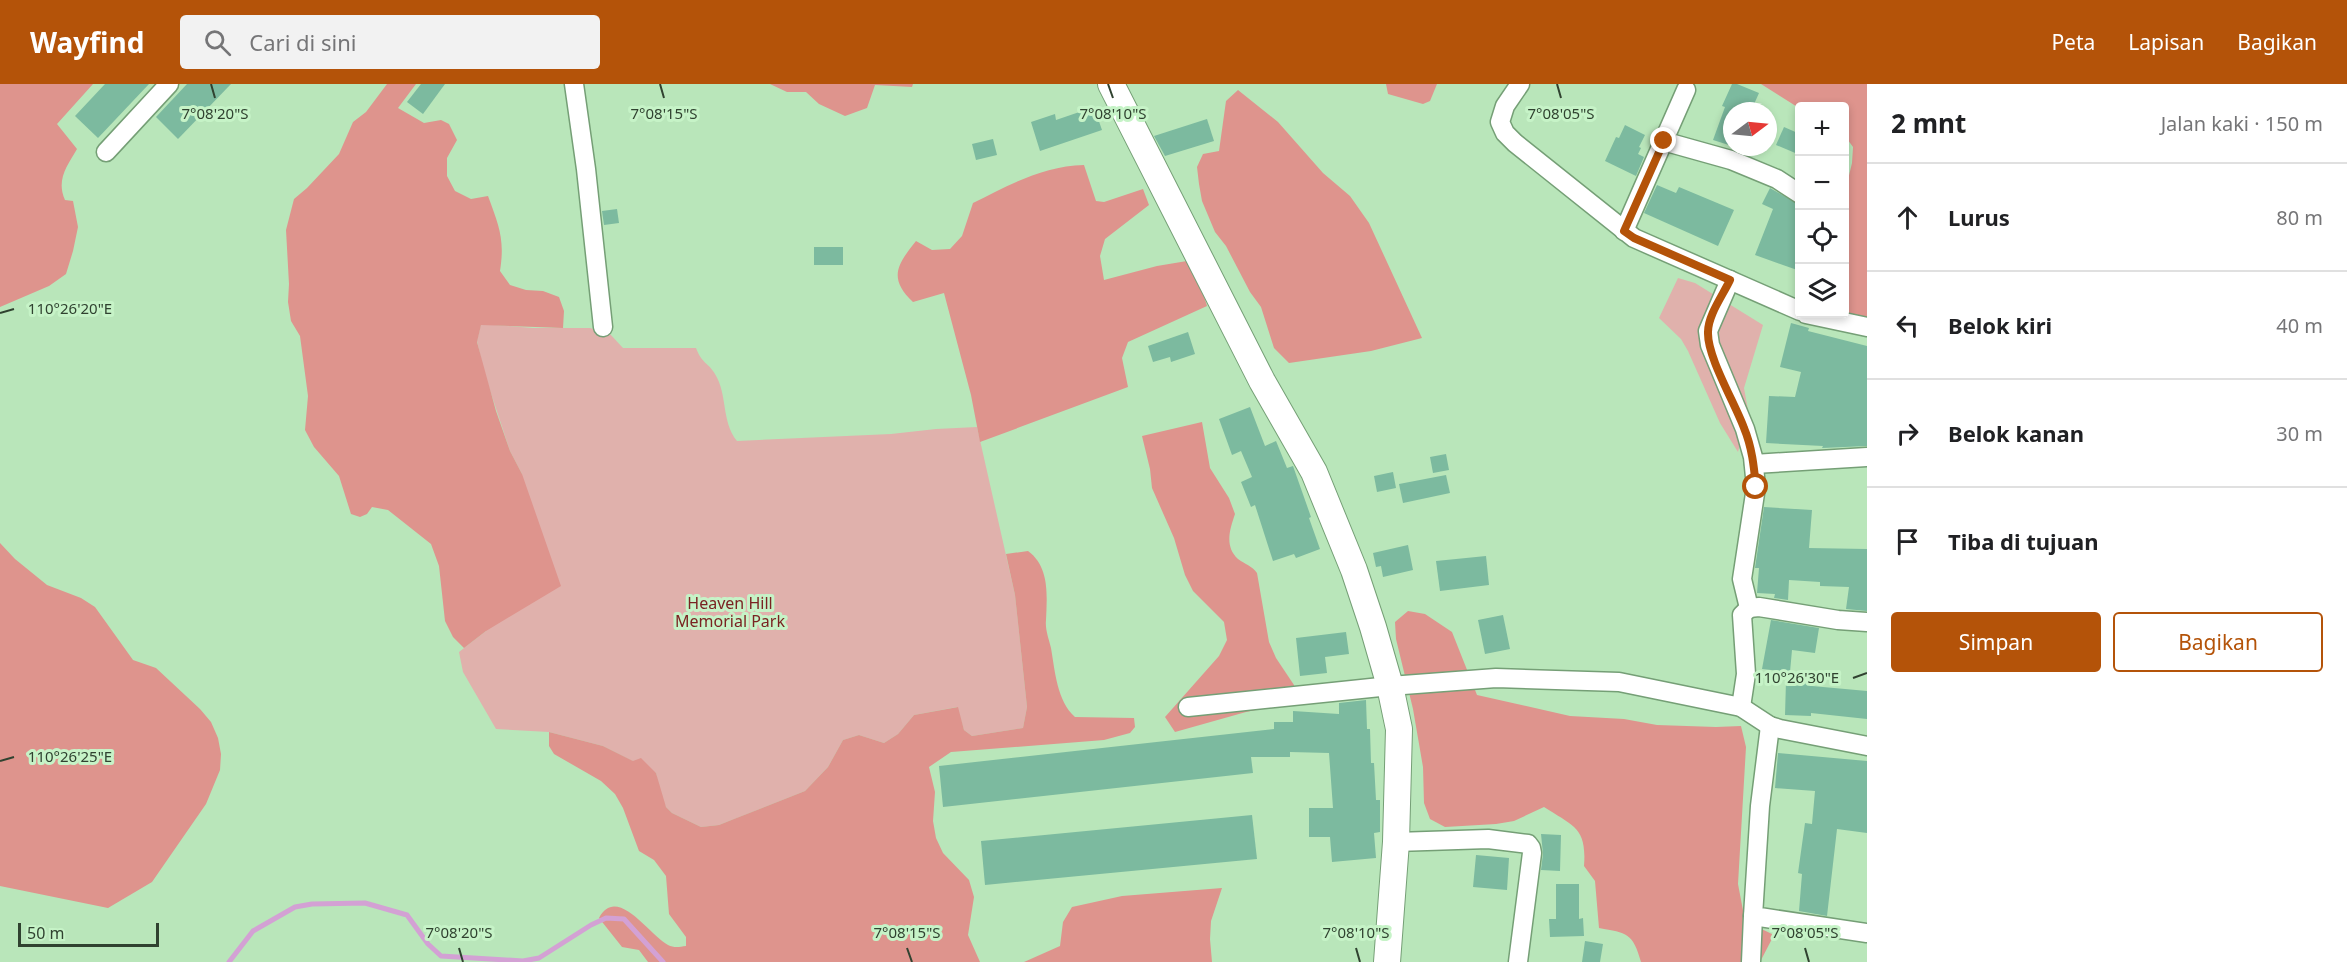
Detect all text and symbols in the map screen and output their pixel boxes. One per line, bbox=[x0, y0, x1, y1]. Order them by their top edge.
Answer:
search box bbox=[180, 15, 600, 69]
text: Wayfind bbox=[30, 23, 144, 61]
icon: search bbox=[201, 26, 234, 59]
text: Cari di sini bbox=[249, 27, 357, 57]
text: Peta bbox=[2051, 28, 2095, 56]
text: Lapisan bbox=[2128, 28, 2204, 56]
text: Bagikan bbox=[2237, 28, 2317, 56]
north arrow bbox=[1723, 102, 1777, 156]
map controls bbox=[1795, 102, 1849, 318]
button: + bbox=[1795, 102, 1849, 156]
text: 7°08'20"S bbox=[181, 103, 249, 123]
text: 7°08'15"S bbox=[630, 103, 698, 123]
text: 7°08'10"S bbox=[1079, 103, 1147, 123]
text: 7°08'05"S bbox=[1527, 103, 1595, 123]
text: 2 mnt bbox=[1891, 105, 1966, 141]
text: Jalan kaki · 150 m bbox=[2161, 110, 2323, 137]
route end bbox=[1650, 127, 1676, 153]
button: − bbox=[1795, 156, 1849, 210]
icon: ahead bbox=[1891, 201, 1924, 234]
text: Lurus bbox=[1948, 202, 2010, 232]
text: 80 m bbox=[2276, 204, 2323, 231]
button: locate bbox=[1795, 210, 1849, 264]
button: layers bbox=[1795, 264, 1849, 318]
text: 110°26'20"E bbox=[28, 298, 112, 318]
icon: left bbox=[1891, 309, 1924, 342]
text: Belok kiri bbox=[1948, 310, 2052, 340]
text: 40 m bbox=[2276, 312, 2323, 339]
icon: right bbox=[1891, 417, 1924, 450]
text: Belok kanan bbox=[1948, 418, 2084, 448]
text: 30 m bbox=[2276, 420, 2323, 447]
route start bbox=[1742, 473, 1768, 499]
icon: arrive bbox=[1891, 525, 1924, 558]
text: Tiba di tujuan bbox=[1948, 526, 2098, 556]
park label: Heaven Hill Memorial Park bbox=[675, 592, 785, 632]
button: Simpan bbox=[1891, 612, 2101, 672]
button: Bagikan bbox=[2113, 612, 2323, 672]
text: 110°26'30"E bbox=[1755, 667, 1839, 687]
text: 110°26'25"E bbox=[28, 746, 112, 766]
scale bar bbox=[18, 920, 159, 948]
text: 50 m bbox=[27, 922, 64, 944]
text: 7°08'20"S bbox=[425, 922, 493, 942]
text: 7°08'15"S bbox=[873, 922, 941, 942]
text: 7°08'10"S bbox=[1322, 922, 1390, 942]
text: 7°08'05"S bbox=[1771, 922, 1839, 942]

